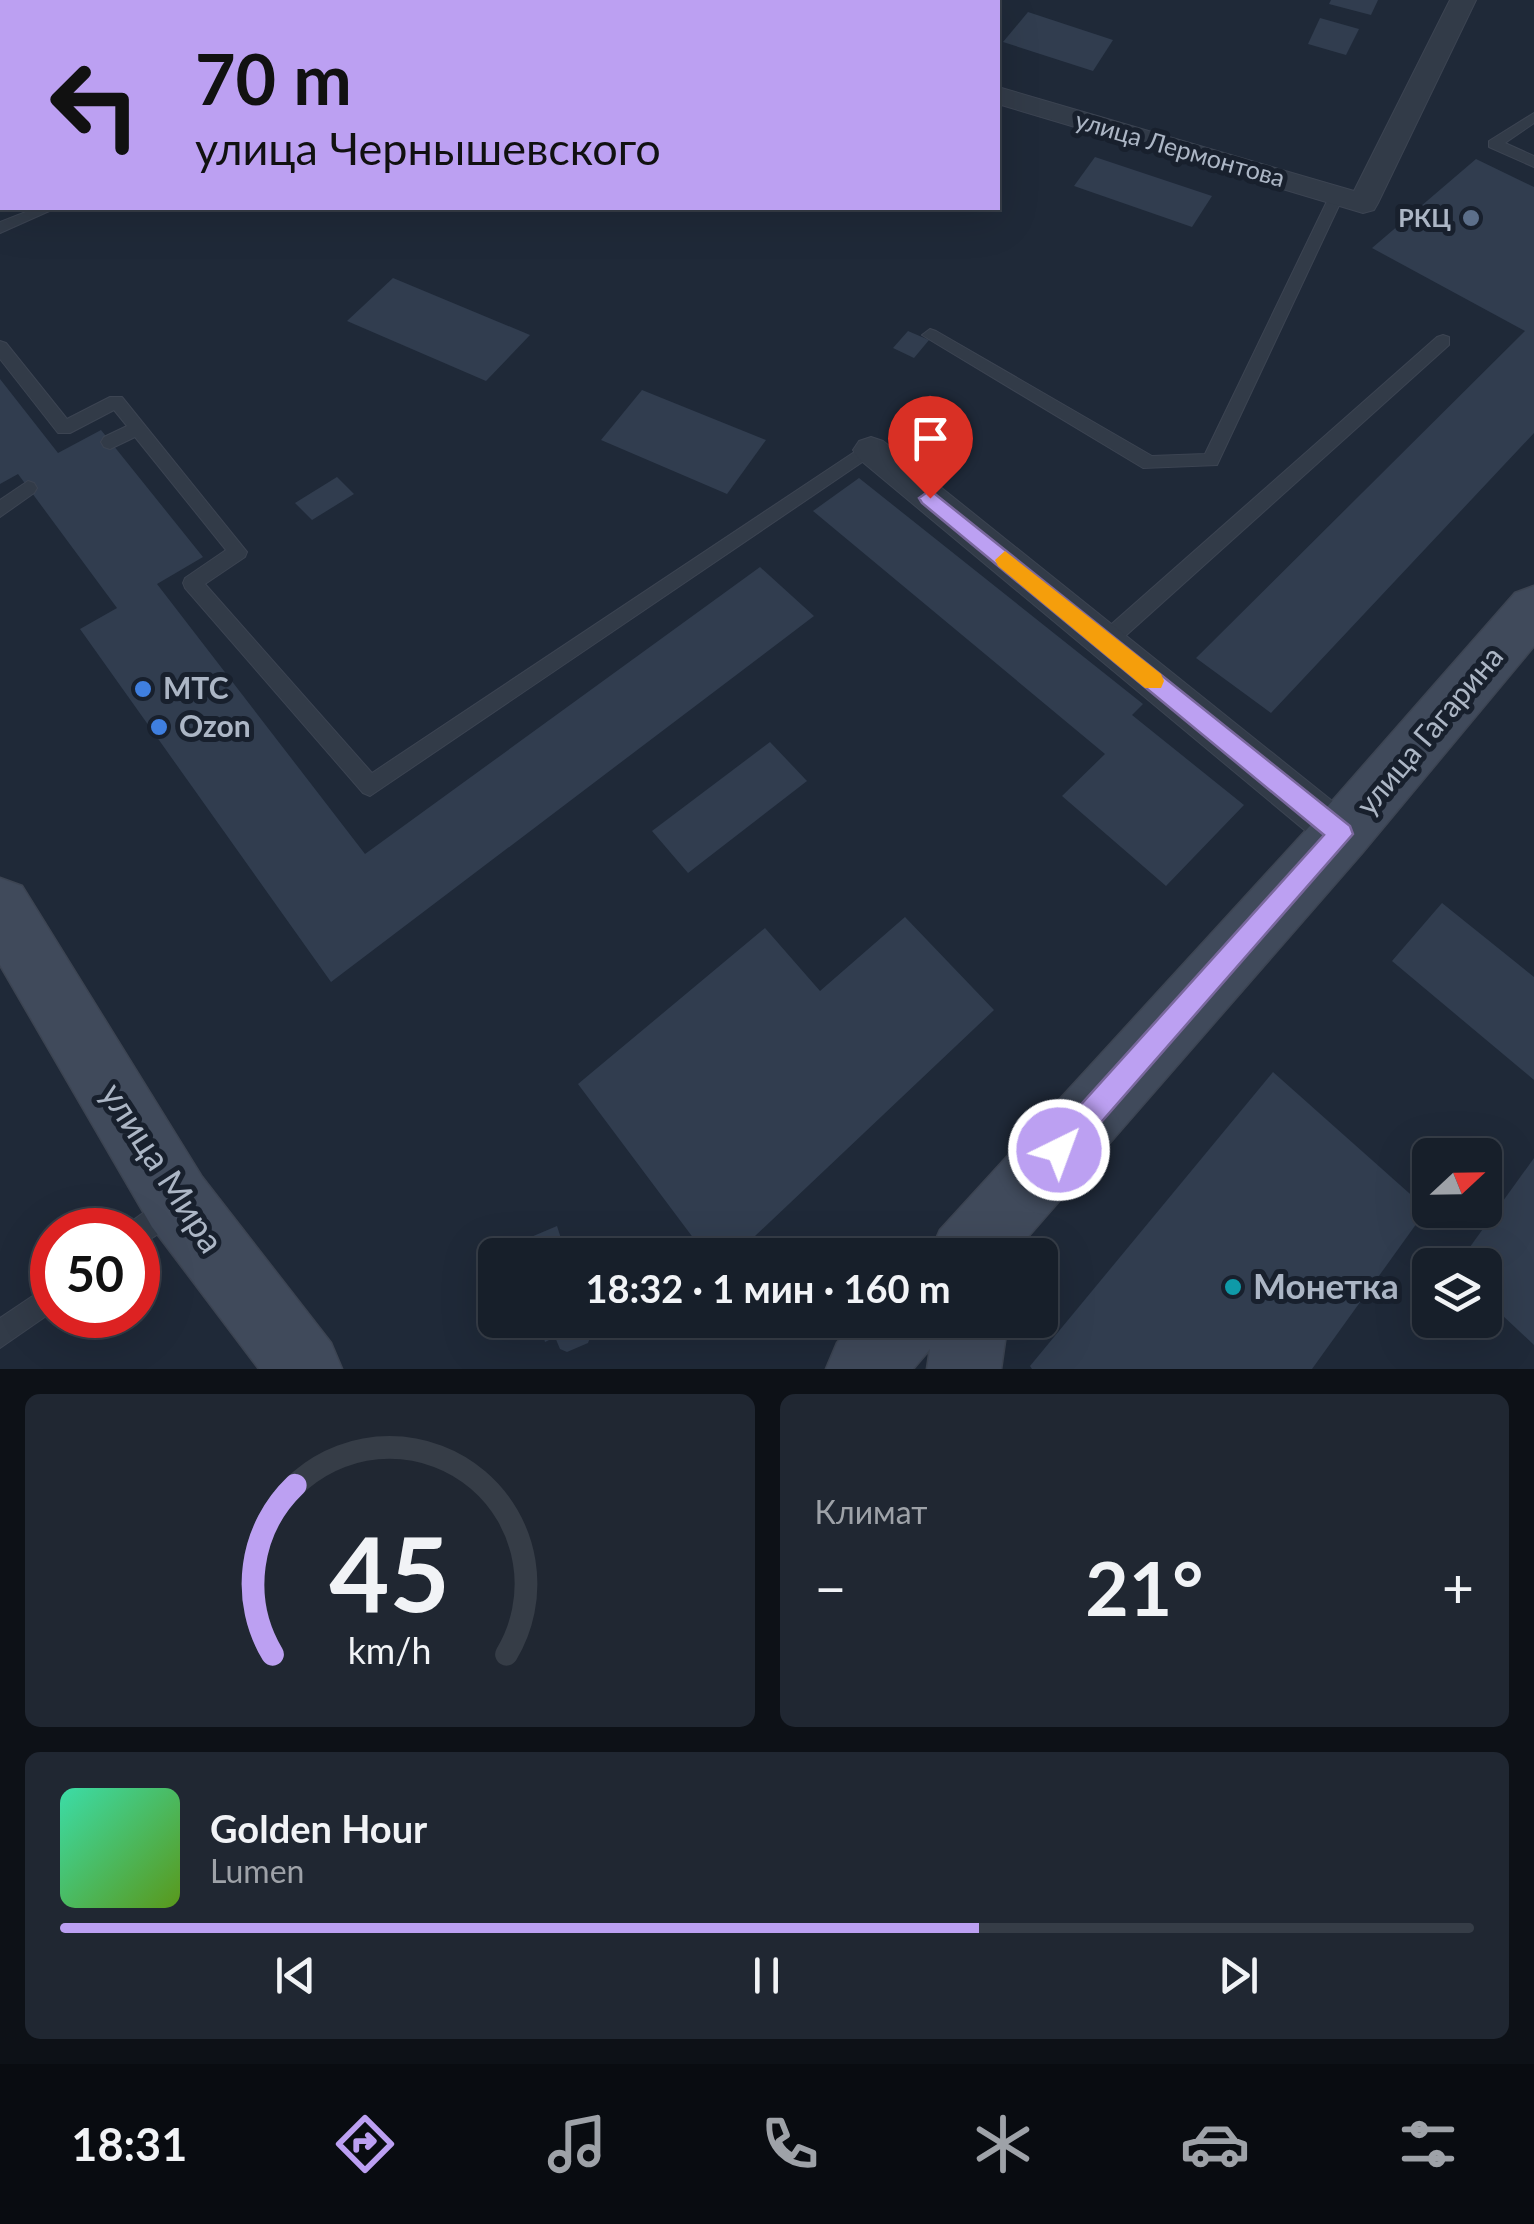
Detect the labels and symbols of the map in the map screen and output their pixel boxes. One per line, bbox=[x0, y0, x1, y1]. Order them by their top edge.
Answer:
street label: улица Лермонтова bbox=[1072, 104, 1289, 192]
place label: РКЦ bbox=[1398, 202, 1451, 232]
marker: РКЦ bbox=[1460, 207, 1482, 229]
pin bbox=[888, 396, 973, 499]
street label: улица Гагарина bbox=[1347, 638, 1509, 821]
place label: МТС bbox=[163, 669, 229, 705]
marker: МТС bbox=[132, 678, 154, 700]
place label: Ozon bbox=[179, 707, 251, 743]
marker: Ozon bbox=[148, 716, 170, 738]
street label: улица Мира bbox=[93, 1074, 234, 1260]
position arrow bbox=[1007, 1098, 1111, 1202]
north arrow bbox=[1412, 1138, 1502, 1228]
speed limit sign: 50 bbox=[30, 1208, 160, 1338]
place label: Монетка bbox=[1253, 1264, 1399, 1306]
marker: Монетка bbox=[1222, 1276, 1244, 1298]

